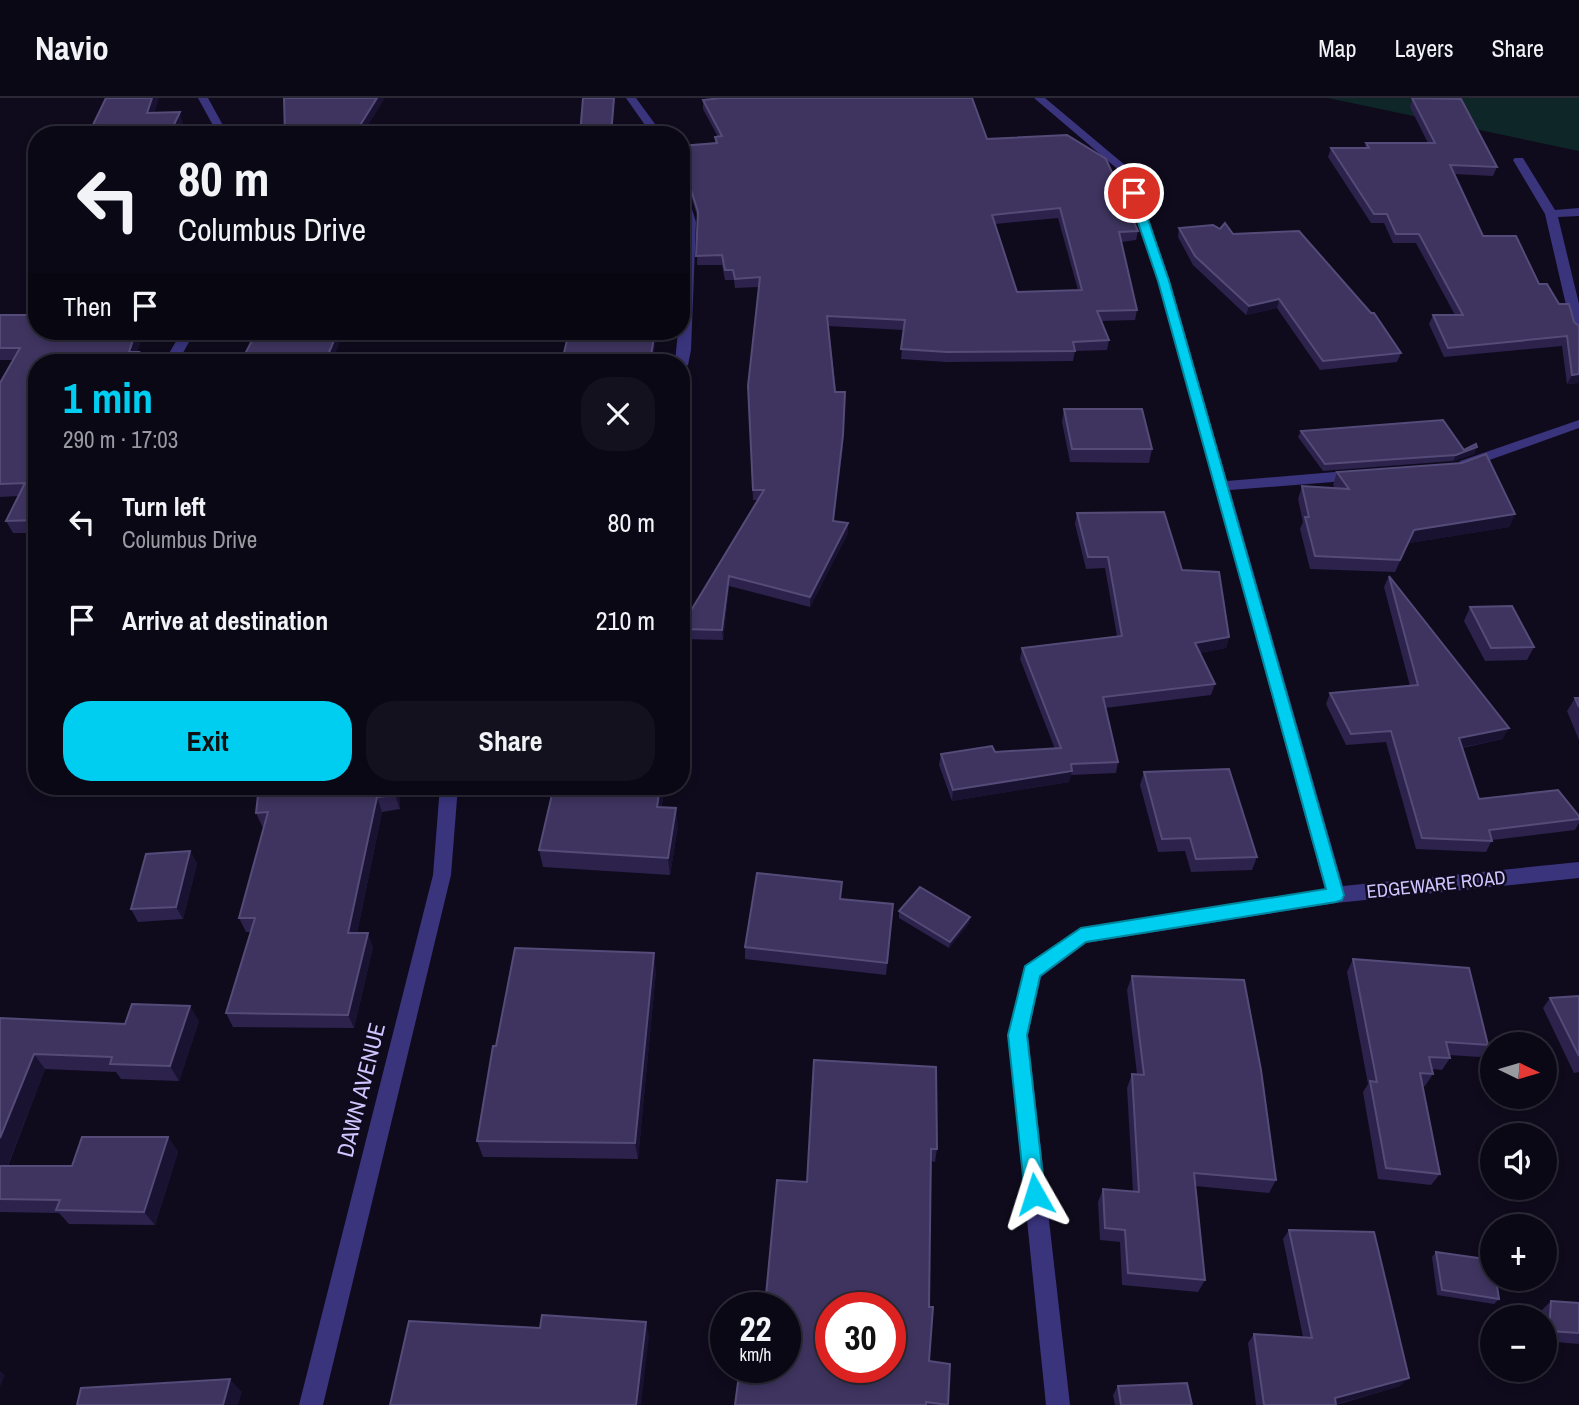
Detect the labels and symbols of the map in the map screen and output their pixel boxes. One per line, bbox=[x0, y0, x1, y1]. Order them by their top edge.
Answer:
pin bbox=[1104, 163, 1164, 223]
street label: EDGEWARE ROAD bbox=[1365, 864, 1507, 904]
street label: DAWN AVENUE bbox=[329, 1020, 392, 1160]
north arrow bbox=[1480, 1032, 1558, 1110]
position arrow bbox=[998, 1157, 1072, 1231]
speed limit sign: 30 bbox=[815, 1292, 906, 1383]

